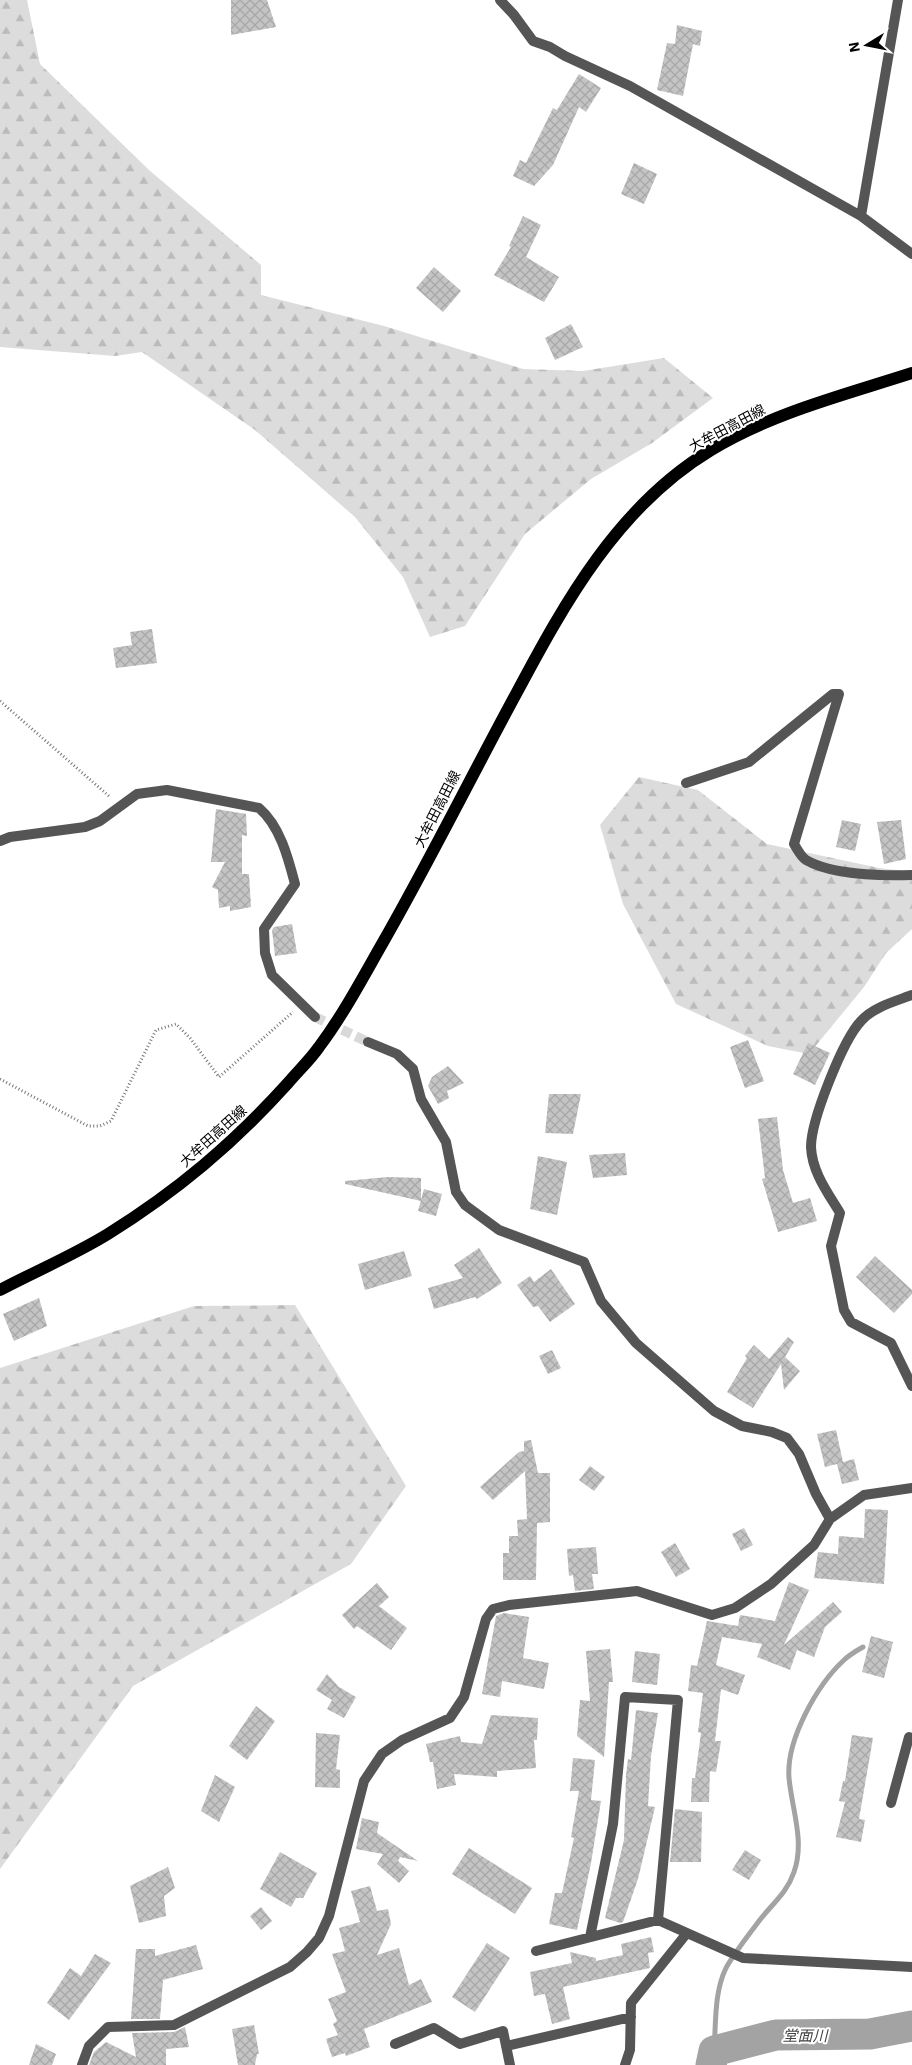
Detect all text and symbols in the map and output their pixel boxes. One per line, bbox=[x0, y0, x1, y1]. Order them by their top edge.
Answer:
north arrow bbox=[842, 20, 892, 70]
text: N bbox=[844, 41, 864, 54]
street label: 大牟田高田線 bbox=[686, 400, 768, 456]
street label: 大牟田高田線 bbox=[410, 767, 464, 851]
street label: 大牟田高田線 bbox=[176, 1101, 250, 1171]
water label: 堂面川 bbox=[782, 2026, 829, 2045]

